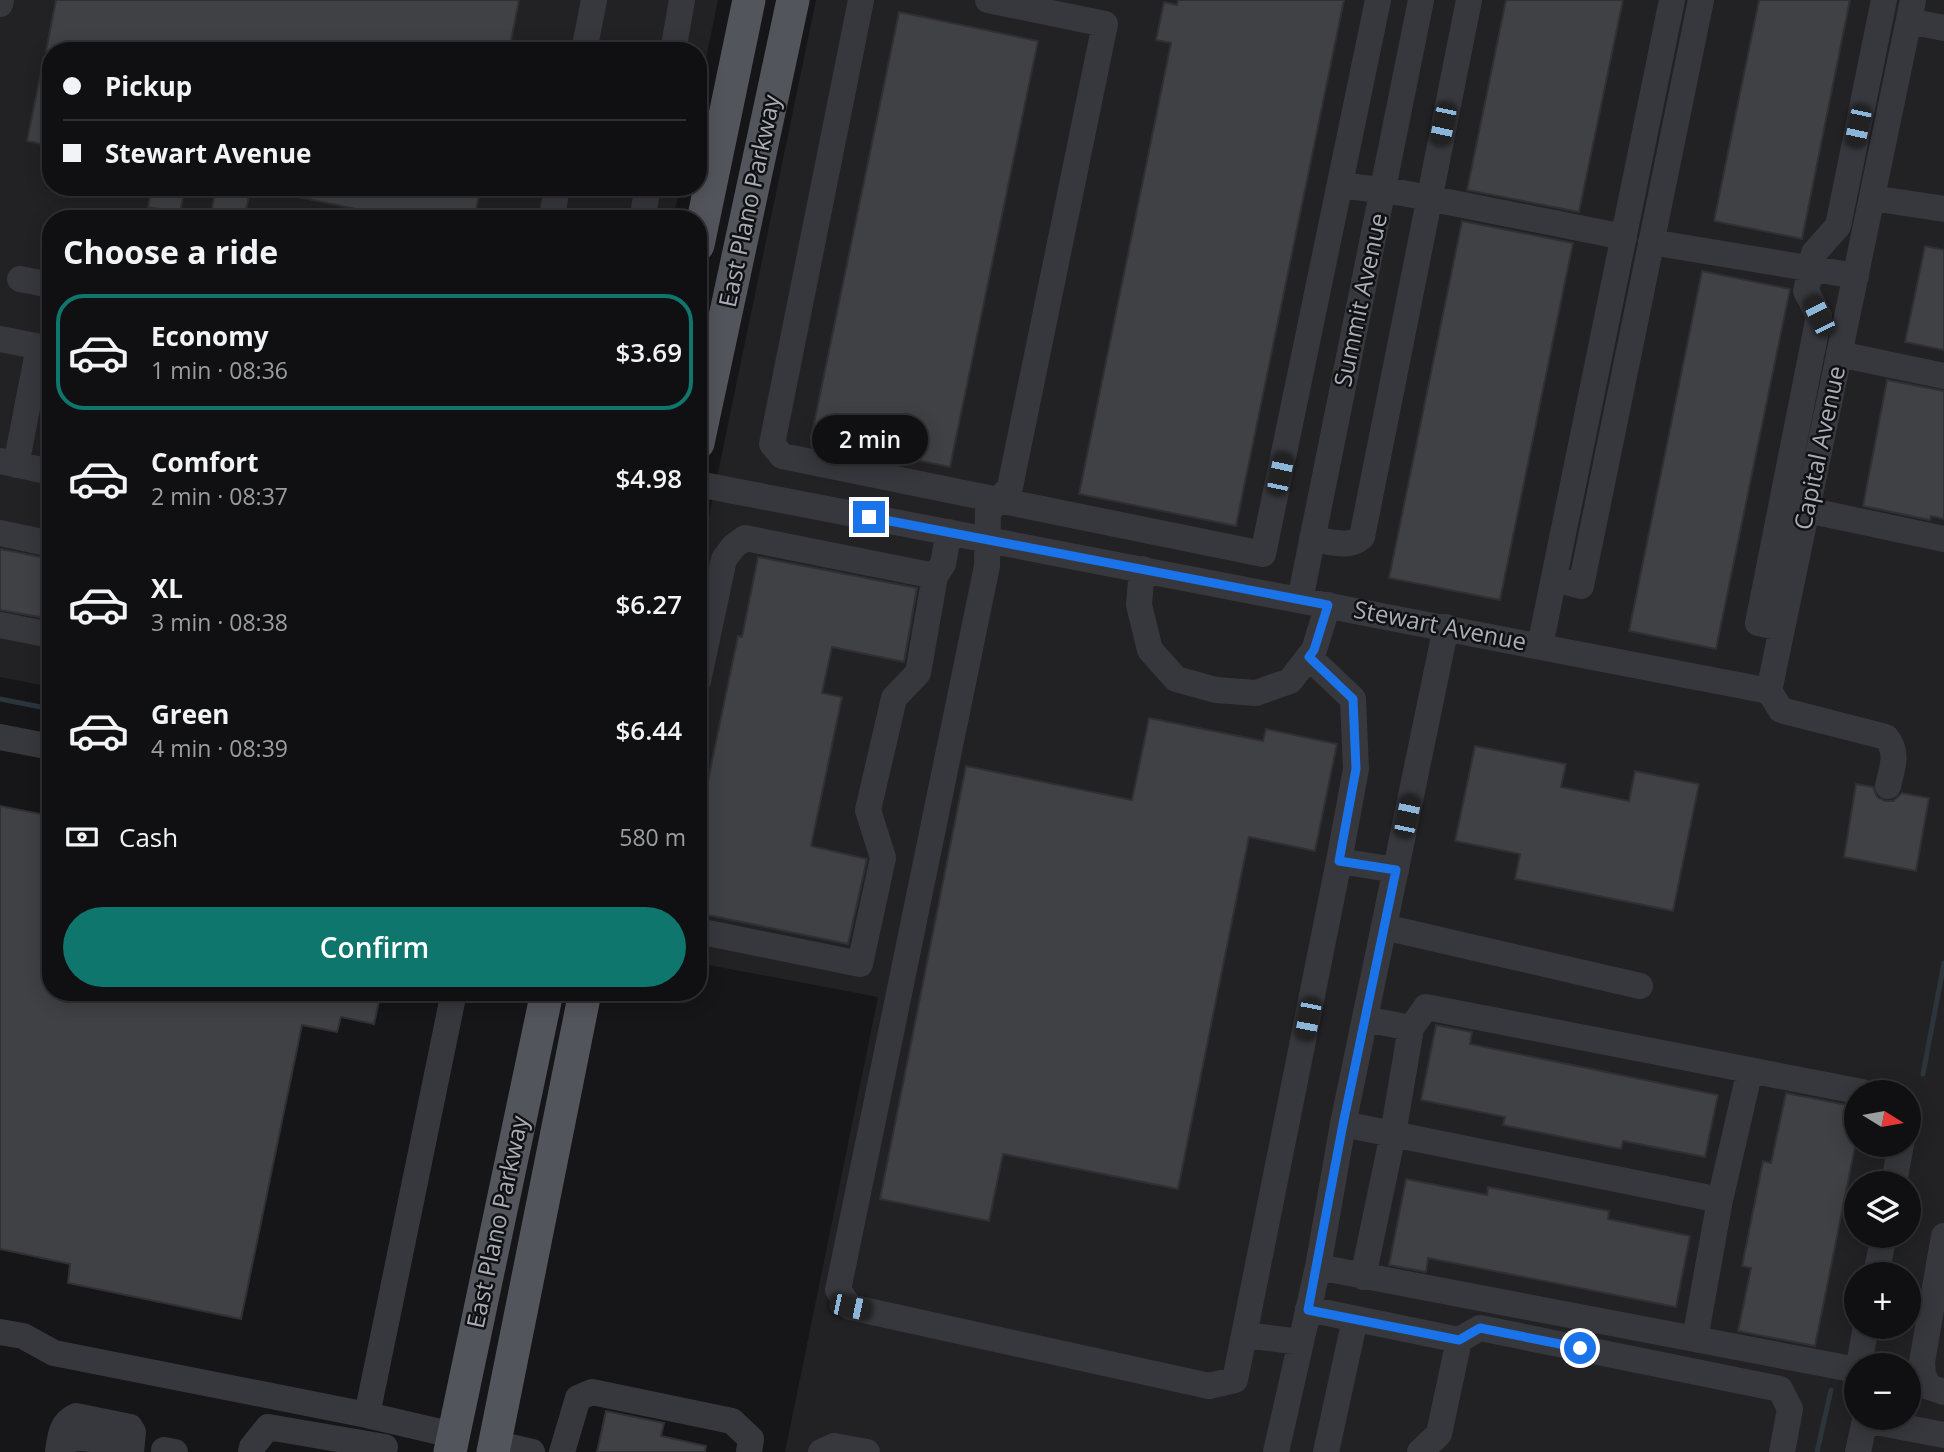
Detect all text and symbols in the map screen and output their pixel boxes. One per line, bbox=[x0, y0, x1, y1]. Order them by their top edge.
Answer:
text: Pickup bbox=[105, 68, 192, 104]
street label: East Plano Parkway bbox=[710, 91, 787, 310]
car bbox=[1429, 101, 1458, 147]
car bbox=[1844, 103, 1873, 149]
text: Stewart Avenue bbox=[105, 135, 311, 171]
street label: Summit Avenue bbox=[1325, 210, 1394, 390]
text: Choose a ride bbox=[63, 230, 278, 273]
car bbox=[1801, 293, 1838, 339]
text: Economy bbox=[151, 318, 269, 354]
icon: car bbox=[67, 321, 130, 384]
text: $3.69 bbox=[615, 334, 682, 370]
text: 1 min · 08:36 bbox=[151, 354, 288, 386]
street label: Capital Avenue bbox=[1785, 363, 1852, 533]
callout: 2 min bbox=[811, 416, 927, 464]
text: 2 min bbox=[839, 423, 901, 455]
text: Comfort bbox=[151, 444, 258, 480]
icon: car bbox=[67, 447, 130, 510]
car bbox=[1266, 451, 1295, 497]
text: $4.98 bbox=[615, 460, 682, 496]
text: 2 min · 08:37 bbox=[151, 480, 288, 512]
route end bbox=[853, 501, 885, 533]
text: XL bbox=[151, 570, 183, 606]
icon: car bbox=[67, 573, 130, 636]
text: $6.27 bbox=[615, 586, 682, 622]
street label: Stewart Avenue bbox=[1351, 592, 1529, 657]
text: 3 min · 08:38 bbox=[151, 606, 288, 638]
text: Green bbox=[151, 696, 229, 732]
icon: car bbox=[67, 699, 130, 762]
text: $6.44 bbox=[615, 712, 682, 748]
text: 4 min · 08:39 bbox=[151, 732, 288, 764]
car bbox=[1393, 793, 1422, 839]
icon: cash bbox=[63, 818, 101, 856]
text: Cash bbox=[119, 819, 178, 855]
text: 580 m bbox=[619, 821, 686, 853]
button: Confirm bbox=[63, 907, 686, 987]
car bbox=[1294, 996, 1323, 1042]
north arrow bbox=[1844, 1080, 1922, 1157]
map controls bbox=[1844, 1080, 1921, 1430]
street label: East Plano Parkway bbox=[458, 1112, 535, 1331]
button: layers bbox=[1844, 1171, 1921, 1248]
button: + bbox=[1844, 1262, 1921, 1339]
car bbox=[828, 1292, 873, 1322]
route start bbox=[1564, 1332, 1596, 1364]
button: − bbox=[1844, 1353, 1921, 1430]

